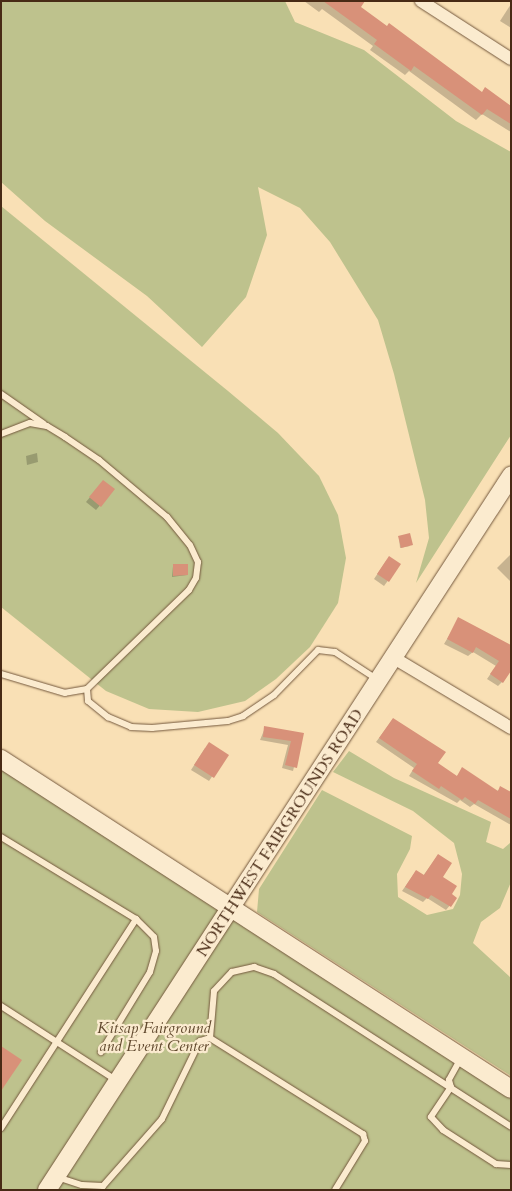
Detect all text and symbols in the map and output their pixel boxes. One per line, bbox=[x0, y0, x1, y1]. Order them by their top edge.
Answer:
street label: NORTHWEST FAIRGROUNDS ROAD bbox=[193, 706, 367, 960]
park label: Kitsap Fairground and Event Center bbox=[97, 1018, 211, 1056]

